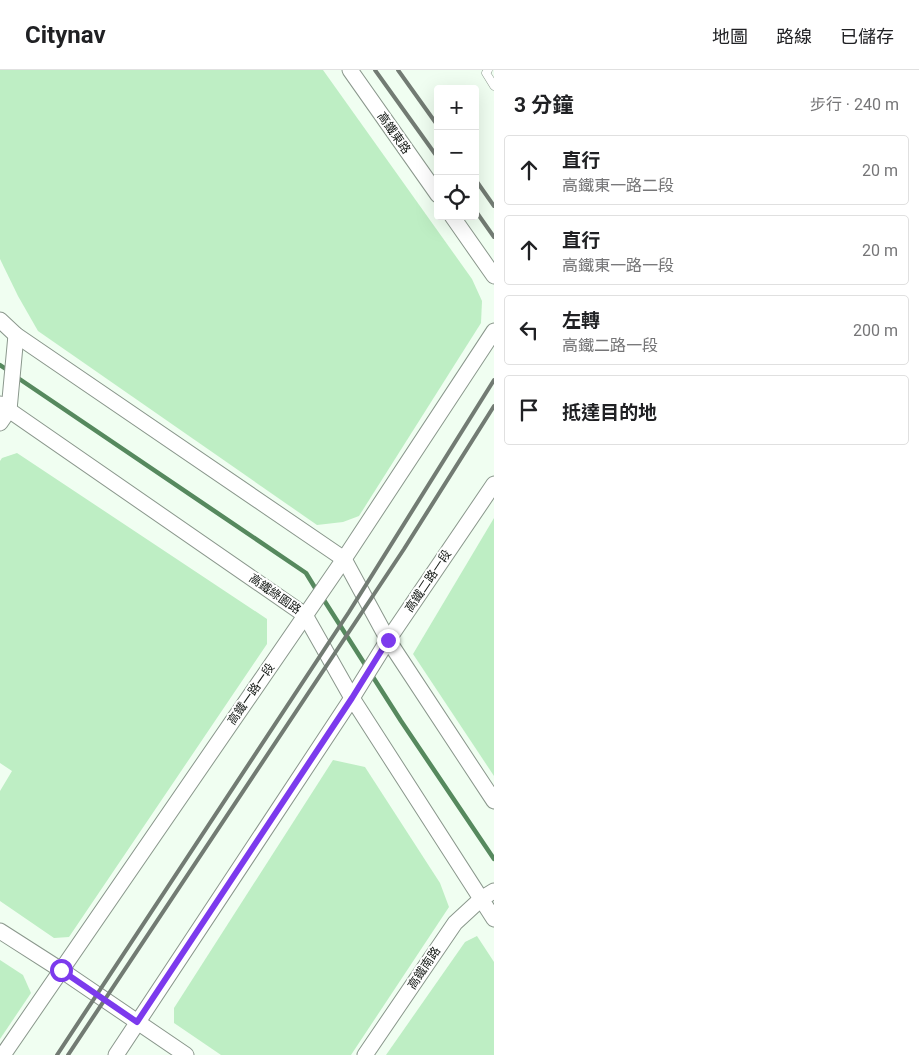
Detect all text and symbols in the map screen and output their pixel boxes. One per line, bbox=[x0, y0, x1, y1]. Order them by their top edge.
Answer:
text: Citynav bbox=[25, 21, 106, 49]
text: 地圖 bbox=[712, 26, 748, 47]
text: 路線 bbox=[776, 26, 812, 47]
text: 已儲存 bbox=[840, 26, 894, 47]
map controls bbox=[434, 85, 479, 220]
button: + bbox=[434, 85, 479, 130]
text: 3 分鐘 bbox=[514, 93, 573, 117]
text: 步行 · 240 m bbox=[810, 95, 899, 114]
street label: 高鐵東路 bbox=[374, 109, 414, 157]
button: − bbox=[434, 130, 479, 175]
text: 直行 bbox=[562, 149, 600, 172]
icon: ahead bbox=[515, 156, 543, 184]
text: 20 m bbox=[862, 161, 898, 180]
button: locate bbox=[434, 175, 479, 220]
text: 高鐵東一路二段 bbox=[562, 176, 674, 195]
text: 直行 bbox=[562, 229, 600, 252]
icon: ahead bbox=[515, 236, 543, 264]
text: 20 m bbox=[862, 241, 898, 260]
text: 高鐵東一路一段 bbox=[562, 256, 674, 275]
text: 左轉 bbox=[562, 309, 600, 332]
icon: left bbox=[515, 316, 543, 344]
text: 200 m bbox=[853, 321, 898, 340]
text: 高鐵二路一段 bbox=[562, 336, 658, 355]
icon: arrive bbox=[515, 396, 543, 424]
text: 抵達目的地 bbox=[562, 401, 657, 424]
street label: 高鐵二路一段 bbox=[402, 547, 454, 615]
street label: 高鐵綠園路 bbox=[246, 571, 304, 617]
route end bbox=[377, 629, 400, 652]
street label: 高鐵一路一段 bbox=[225, 660, 277, 728]
street label: 高鐵南路 bbox=[405, 944, 443, 992]
route start bbox=[50, 959, 73, 982]

